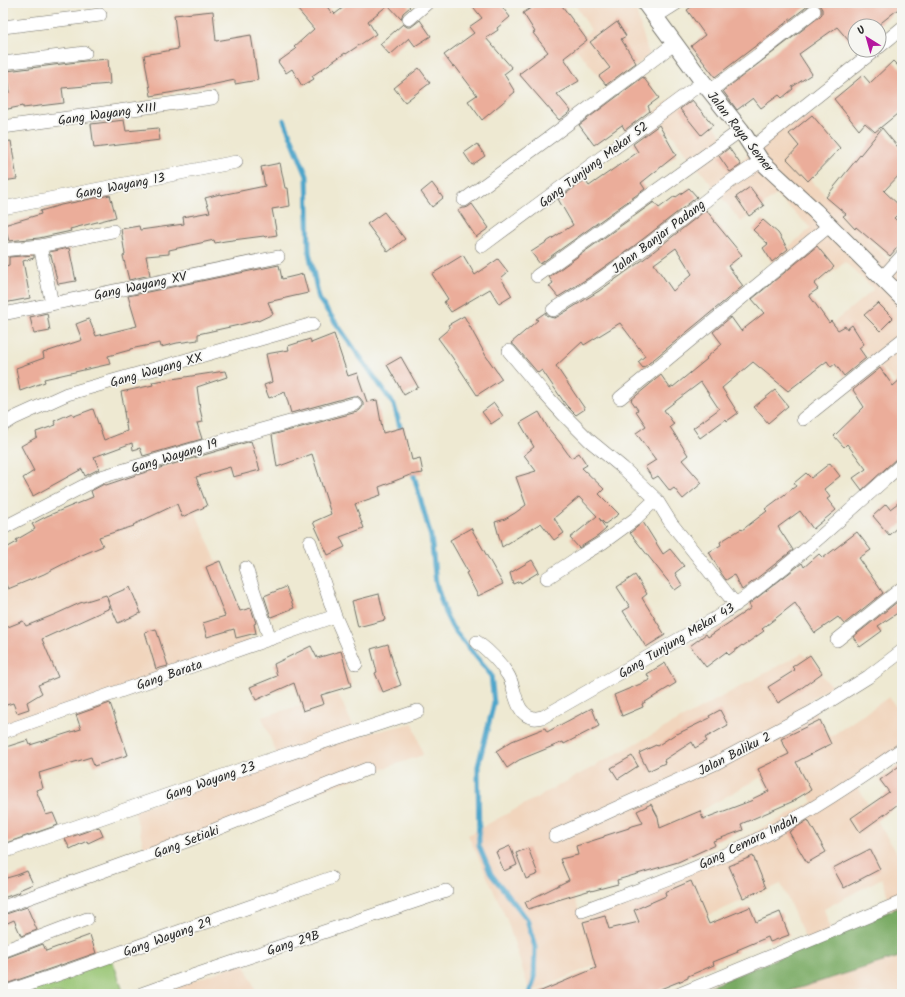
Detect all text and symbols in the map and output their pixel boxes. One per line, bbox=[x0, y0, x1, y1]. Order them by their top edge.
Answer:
north arrow bbox=[847, 18, 887, 58]
text: U bbox=[854, 21, 870, 40]
street label: Jalan Raya Semer bbox=[701, 87, 779, 178]
street label: Gang Wayang XIII bbox=[57, 97, 158, 132]
street label: Gang Tunjung Mekar 52 bbox=[535, 117, 653, 214]
street label: Gang Wayang 13 bbox=[74, 168, 167, 205]
street label: Jalan Banjar Padang bbox=[608, 195, 710, 279]
street label: Gang Wayang XV bbox=[92, 266, 190, 307]
street label: Gang Wayang XX bbox=[108, 347, 206, 394]
street label: Gang Wayang 19 bbox=[129, 433, 221, 480]
street label: Gang Tunjung Mekar 43 bbox=[614, 598, 739, 684]
street label: Gang Barata bbox=[134, 654, 205, 696]
street label: Jalan Baliku 2 bbox=[695, 727, 775, 782]
street label: Gang Wayang 23 bbox=[163, 756, 258, 807]
street label: Gang Cemara Indah bbox=[695, 809, 802, 876]
street label: Gang Setiaki bbox=[151, 820, 223, 864]
street label: Gang Wayang 29 bbox=[120, 911, 215, 963]
street label: Gang 29B bbox=[264, 925, 323, 962]

